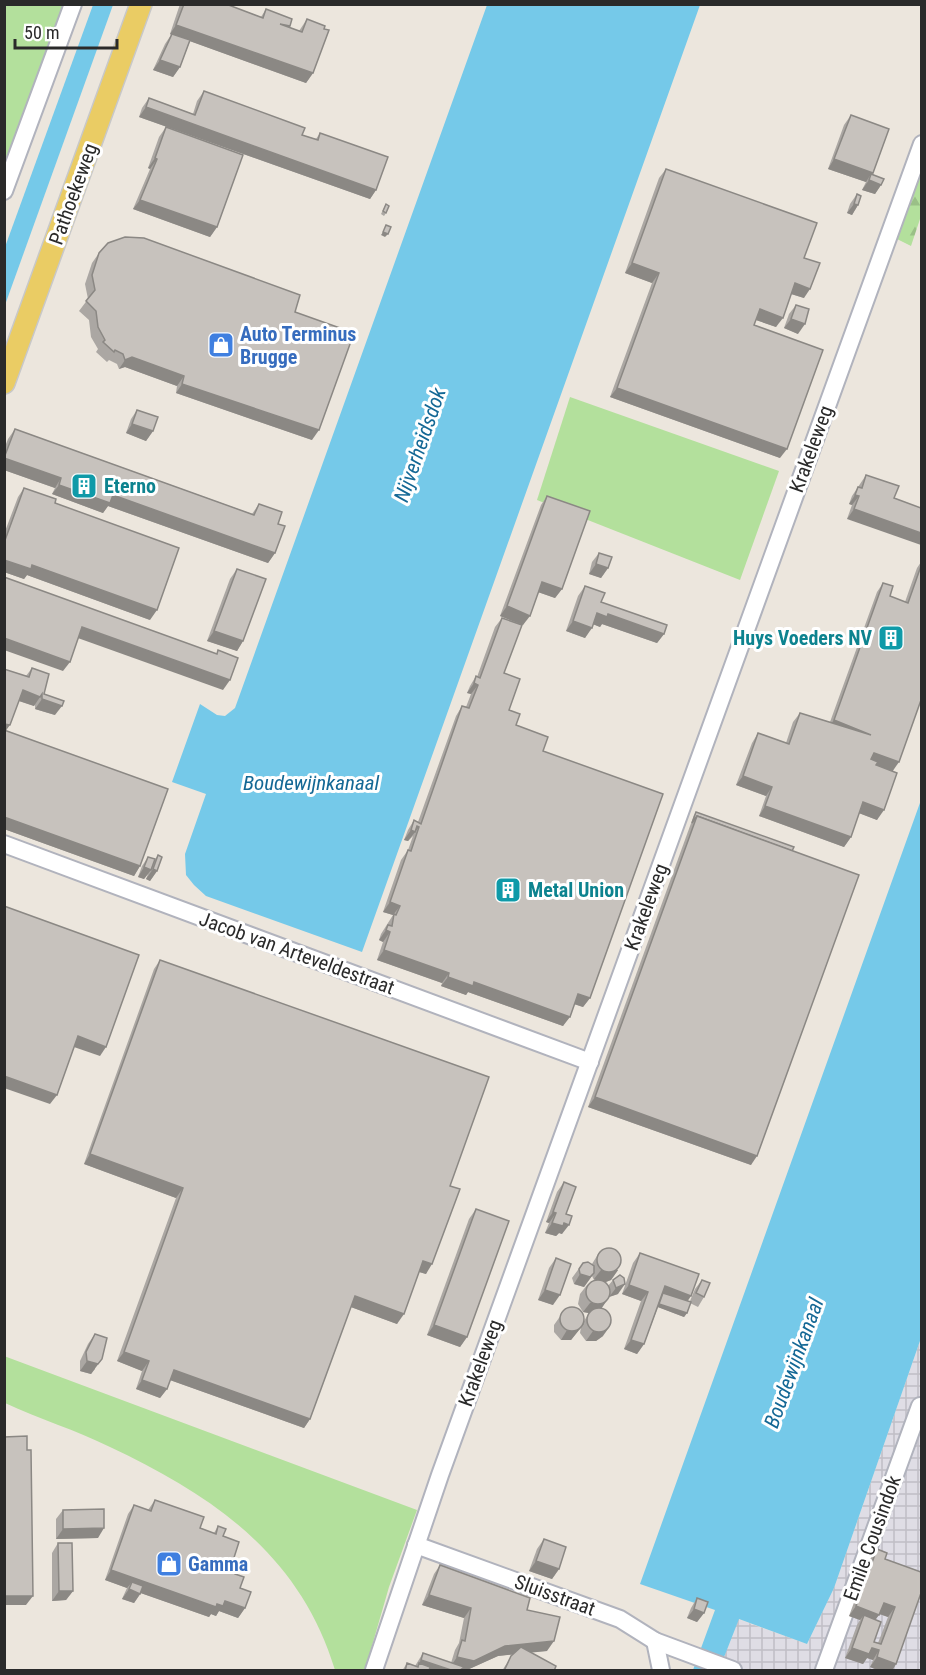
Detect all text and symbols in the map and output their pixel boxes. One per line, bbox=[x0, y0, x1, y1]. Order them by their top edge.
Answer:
scale bar bbox=[15, 12, 117, 50]
text: 50 m bbox=[24, 22, 59, 43]
street label: Pathoekeweg bbox=[44, 140, 102, 248]
place label: Auto Terminus Brugge bbox=[240, 322, 356, 369]
shop icon: Auto Terminus Brugge bbox=[206, 330, 236, 360]
water label: Nijverheidsdok bbox=[389, 384, 451, 505]
street label: Krakeleweg bbox=[784, 402, 838, 496]
building icon: Eterno bbox=[69, 471, 99, 501]
place label: Eterno bbox=[104, 474, 156, 498]
building icon: Huys Voeders NV bbox=[876, 623, 906, 653]
place label: Huys Voeders NV bbox=[733, 626, 872, 650]
water label: Boudewijnkanaal bbox=[243, 771, 379, 795]
street label: Krakeleweg bbox=[619, 860, 673, 954]
building icon: Metal Union bbox=[493, 875, 523, 905]
place label: Metal Union bbox=[528, 878, 624, 902]
street label: Jacob van Arteveldestraat bbox=[196, 906, 398, 1000]
water label: Boudewijnkanaal bbox=[759, 1295, 829, 1431]
street label: Krakeleweg bbox=[453, 1316, 507, 1410]
street label: Emile Cousindok bbox=[838, 1472, 906, 1604]
shop icon: Gamma bbox=[154, 1549, 184, 1579]
place label: Gamma bbox=[188, 1552, 248, 1576]
street label: Sluisstraat bbox=[511, 1569, 599, 1621]

